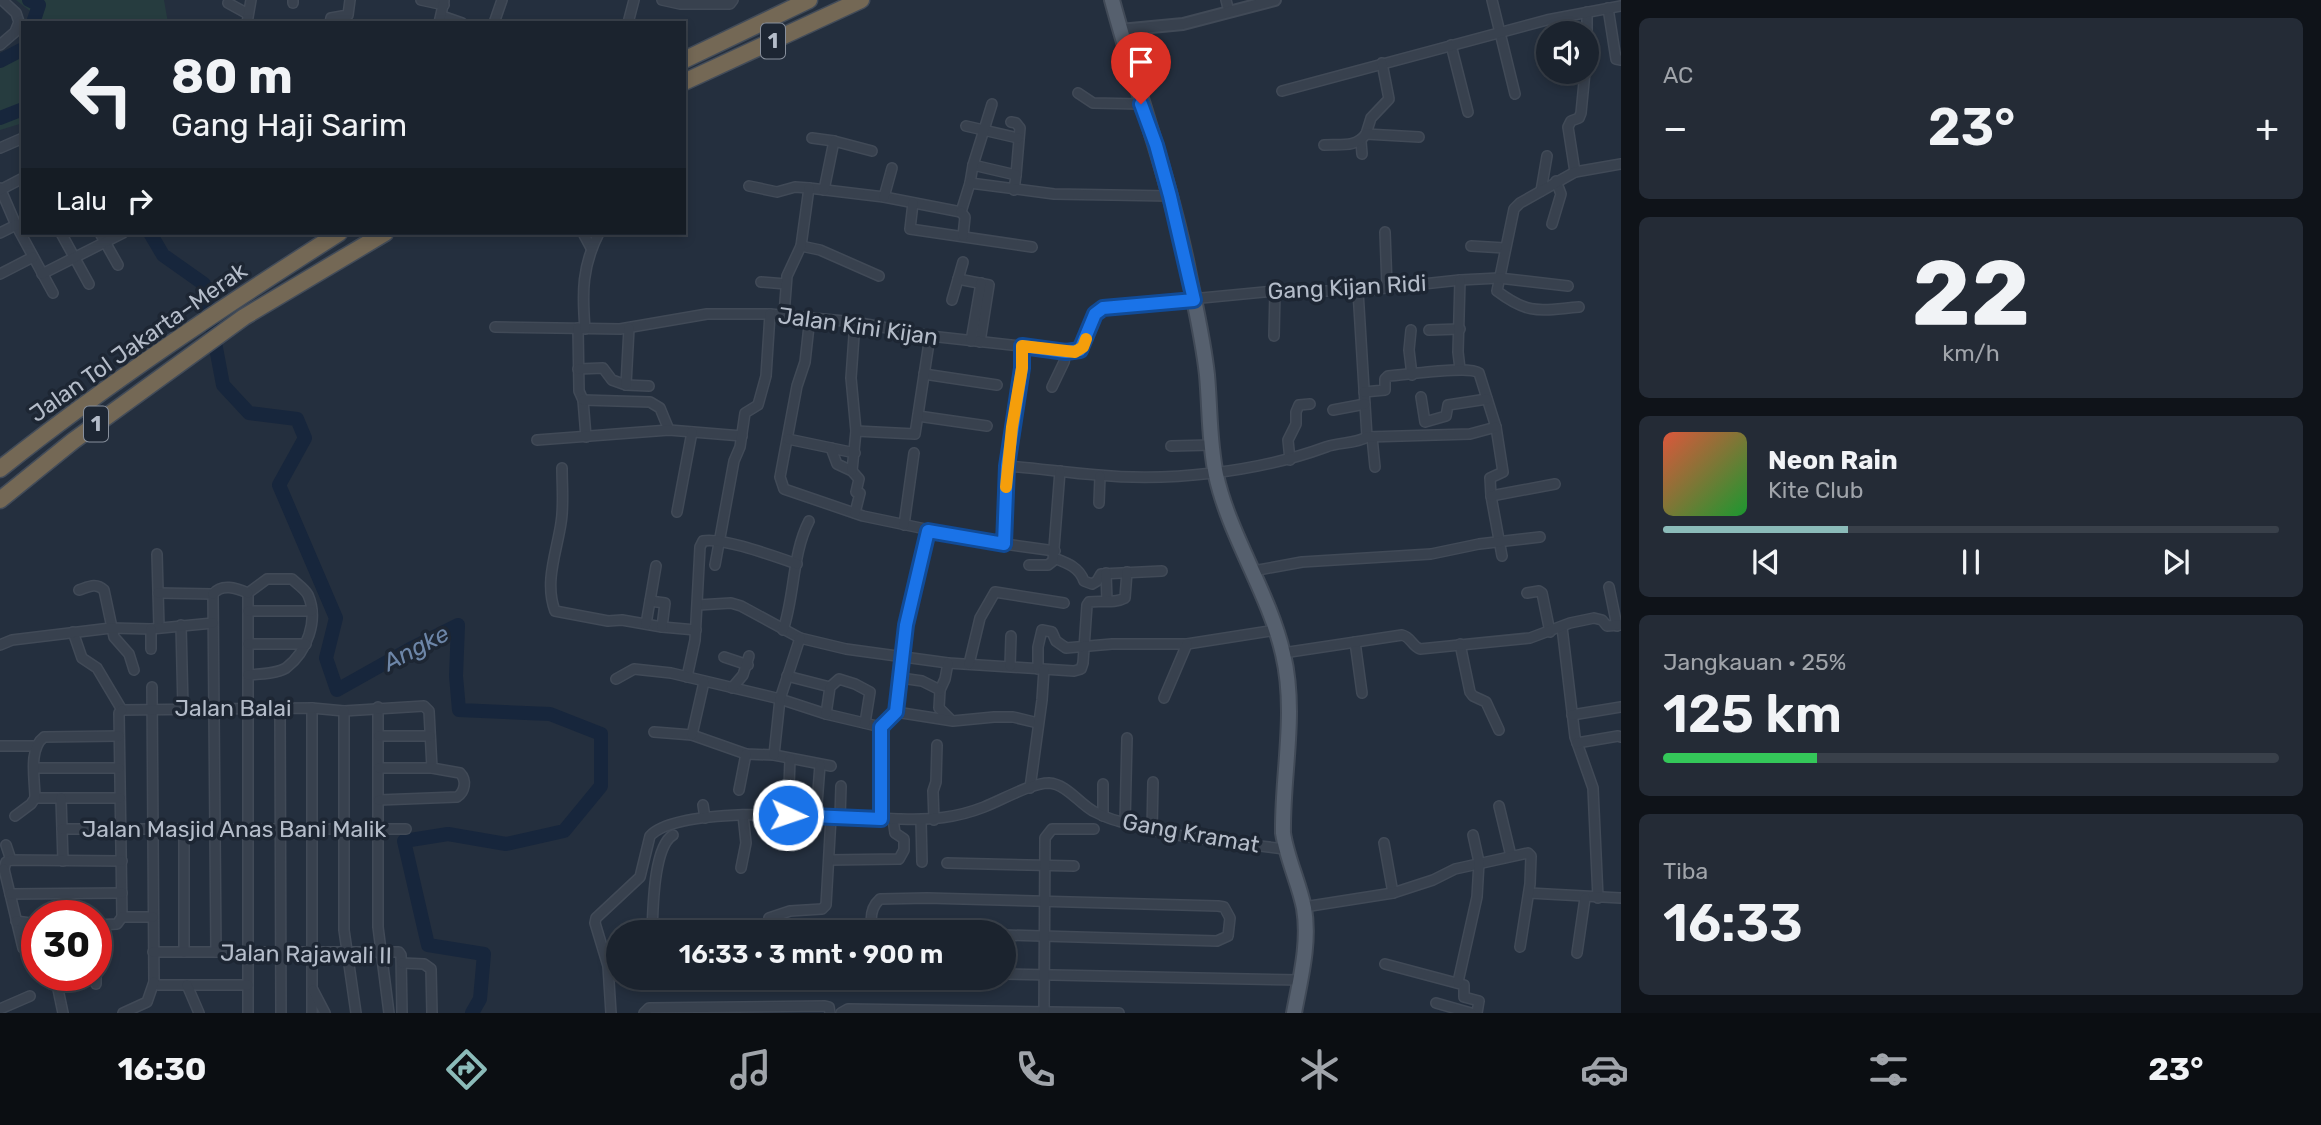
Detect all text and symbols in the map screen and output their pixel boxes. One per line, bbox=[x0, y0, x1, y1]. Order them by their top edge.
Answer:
map controls bbox=[1536, 21, 1599, 84]
button: sound bbox=[1536, 21, 1599, 84]
road number: 1 bbox=[761, 23, 785, 58]
pin bbox=[1111, 32, 1171, 104]
icon: arrive bbox=[1122, 43, 1160, 81]
text: 80 m bbox=[171, 47, 293, 105]
icon: left bbox=[56, 49, 147, 140]
text: AC bbox=[1663, 61, 1693, 89]
text: 23° bbox=[1928, 96, 2015, 158]
text: − bbox=[1663, 105, 1688, 151]
text: + bbox=[2255, 105, 2279, 151]
text: Gang Haji Sarim bbox=[171, 106, 407, 144]
icon: right bbox=[121, 182, 159, 220]
text: Lalu bbox=[56, 186, 107, 217]
text: 22 bbox=[1912, 239, 2030, 347]
street label: Jalan Tol Jakarta–Merak bbox=[24, 256, 252, 428]
street label: Gang Kijan Ridi bbox=[1267, 269, 1427, 305]
street label: Jalan Kini Kijan bbox=[776, 301, 940, 351]
text: km/h bbox=[1942, 339, 2000, 367]
road number: 1 bbox=[84, 406, 108, 442]
text: Neon Rain bbox=[1768, 445, 1898, 476]
text: Kite Club bbox=[1768, 476, 1863, 504]
icon: previous bbox=[1747, 543, 1785, 581]
icon: pause bbox=[1952, 543, 1990, 581]
icon: next bbox=[2157, 543, 2195, 581]
water label: Angke bbox=[377, 619, 454, 678]
text: Jangkauan · 25% bbox=[1663, 648, 1846, 676]
text: 125 km bbox=[1663, 683, 1842, 745]
street label: Jalan Balai bbox=[175, 694, 291, 722]
position arrow bbox=[751, 778, 825, 852]
street label: Gang Kramat bbox=[1120, 807, 1262, 859]
street label: Jalan Masjid Anas Bani Malik bbox=[82, 815, 386, 843]
text: Tiba bbox=[1663, 857, 1708, 885]
text: 16:33 bbox=[1663, 892, 1803, 954]
speed limit sign: 30 bbox=[21, 900, 112, 991]
street label: Jalan Rajawali II bbox=[220, 939, 392, 969]
text: 16:33 · 3 mnt · 900 m bbox=[679, 939, 943, 970]
icon: directions bbox=[442, 1045, 491, 1094]
icon: music bbox=[726, 1045, 775, 1094]
icon: phone bbox=[1011, 1045, 1060, 1094]
icon: climate bbox=[1295, 1045, 1344, 1094]
icon: car bbox=[1580, 1045, 1629, 1094]
icon: filters bbox=[1864, 1045, 1913, 1094]
text: 16:30 bbox=[118, 1050, 207, 1088]
text: 23° bbox=[2148, 1050, 2203, 1088]

